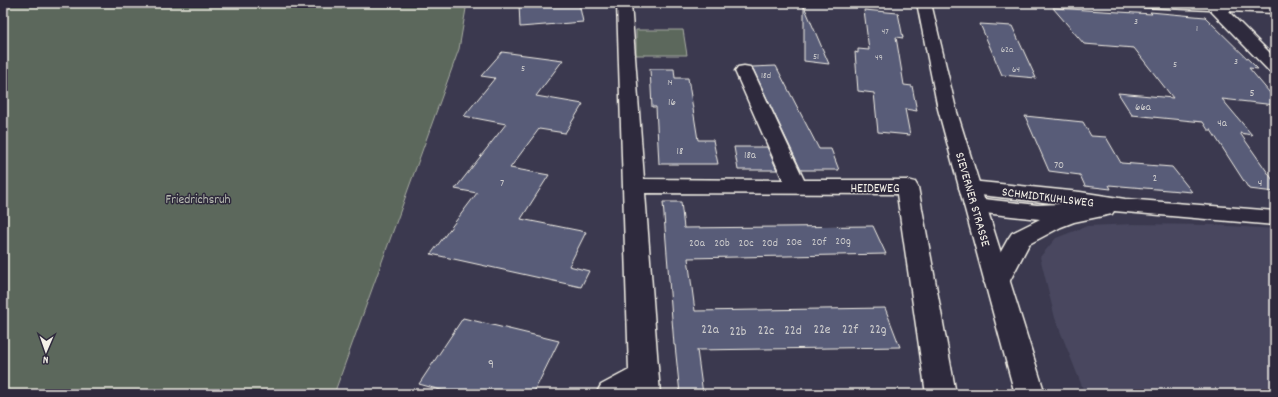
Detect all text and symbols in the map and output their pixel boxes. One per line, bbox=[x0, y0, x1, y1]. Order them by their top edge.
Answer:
house number: 3 bbox=[1134, 16, 1138, 29]
house number: 1 bbox=[1196, 23, 1198, 36]
house number: 47 bbox=[881, 26, 889, 39]
house number: 62a bbox=[1001, 44, 1014, 57]
house number: 51 bbox=[813, 51, 819, 64]
house number: 49 bbox=[875, 52, 883, 65]
house number: 3 bbox=[1234, 56, 1238, 69]
house number: 5 bbox=[1173, 59, 1177, 72]
house number: 5 bbox=[521, 63, 525, 76]
house number: 64 bbox=[1012, 64, 1020, 77]
house number: 18d bbox=[761, 70, 771, 83]
house number: 14 bbox=[667, 77, 673, 90]
house number: 5 bbox=[1249, 86, 1255, 102]
house number: 16 bbox=[668, 95, 676, 111]
house number: 66a bbox=[1135, 100, 1152, 116]
house number: 4a bbox=[1217, 116, 1228, 132]
house number: 18 bbox=[677, 144, 683, 160]
house number: 18a bbox=[744, 148, 757, 164]
street label: SIEVERNER STRASSE bbox=[949, 150, 994, 249]
house number: 70 bbox=[1054, 158, 1064, 174]
house number: 2 bbox=[1153, 171, 1158, 187]
house number: 7 bbox=[500, 176, 504, 192]
house number: 4 bbox=[1258, 176, 1262, 192]
street label: HEIDEWEG bbox=[850, 180, 900, 199]
street label: SCHMIDTKUHLSWEG bbox=[1001, 183, 1095, 214]
park label: Friedrichsruh bbox=[165, 191, 231, 210]
house number: 20g bbox=[835, 234, 851, 250]
house number: 20e bbox=[786, 235, 802, 251]
house number: 20f bbox=[812, 235, 827, 251]
house number: 20a bbox=[689, 236, 706, 252]
house number: 20b bbox=[714, 236, 730, 252]
house number: 20c bbox=[738, 236, 754, 252]
house number: 20d bbox=[762, 236, 778, 252]
house number: 22a bbox=[701, 321, 720, 340]
house number: 22e bbox=[813, 321, 831, 340]
house number: 22f bbox=[842, 321, 858, 340]
house number: 22g bbox=[869, 321, 887, 340]
house number: 22c bbox=[758, 322, 774, 341]
house number: 22d bbox=[784, 322, 802, 341]
house number: 22b bbox=[730, 323, 747, 342]
north arrow bbox=[26, 331, 66, 371]
text: N bbox=[42, 351, 49, 367]
house number: 9 bbox=[488, 356, 494, 375]

